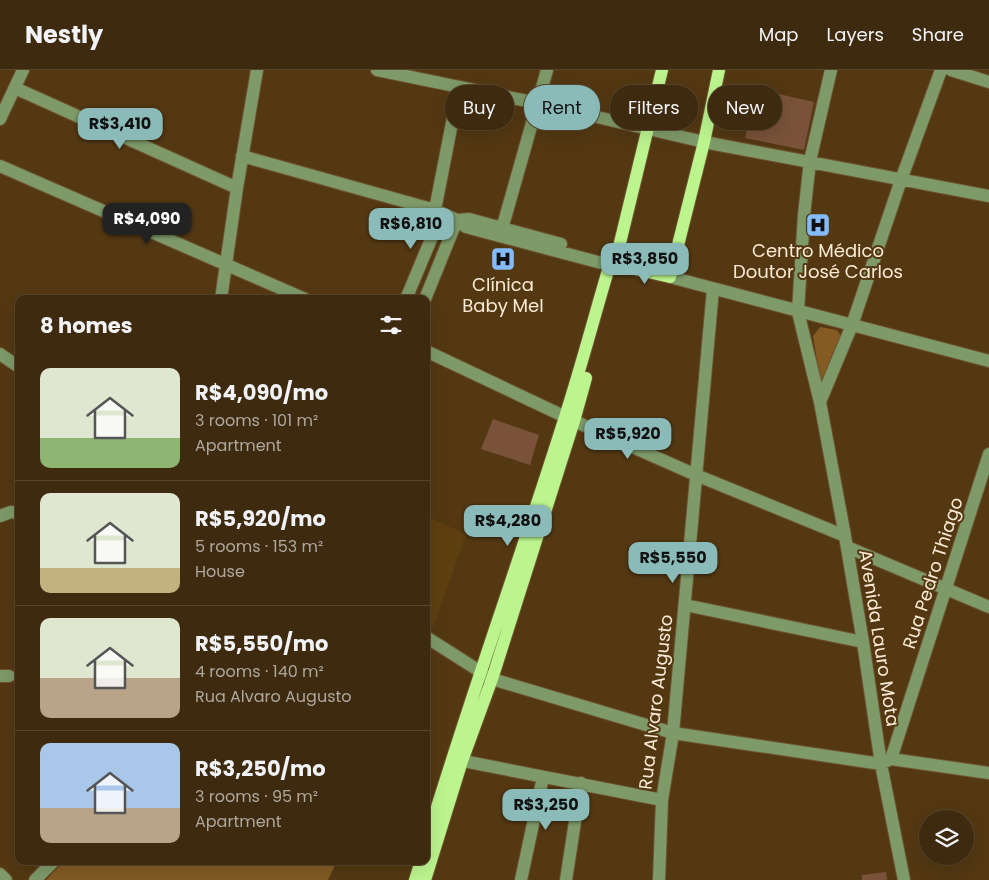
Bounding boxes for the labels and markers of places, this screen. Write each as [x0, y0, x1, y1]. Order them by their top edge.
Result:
pin: R$3,410 [74, 108, 166, 150]
pin: R$4,090 [101, 202, 193, 245]
pin: R$6,810 [365, 208, 457, 250]
hospital icon: Centro Médico Doutor José Carlos [805, 212, 831, 238]
place label: Centro Médico Doutor José Carlos [733, 238, 903, 284]
pin: R$3,850 [599, 242, 691, 285]
hospital icon: Clínica Baby Mel [490, 246, 516, 272]
place label: Clínica Baby Mel [462, 272, 544, 318]
pin: R$5,920 [582, 418, 674, 460]
pin: R$4,280 [462, 504, 554, 547]
pin: R$5,550 [627, 542, 719, 584]
pin: R$3,250 [500, 788, 592, 831]

